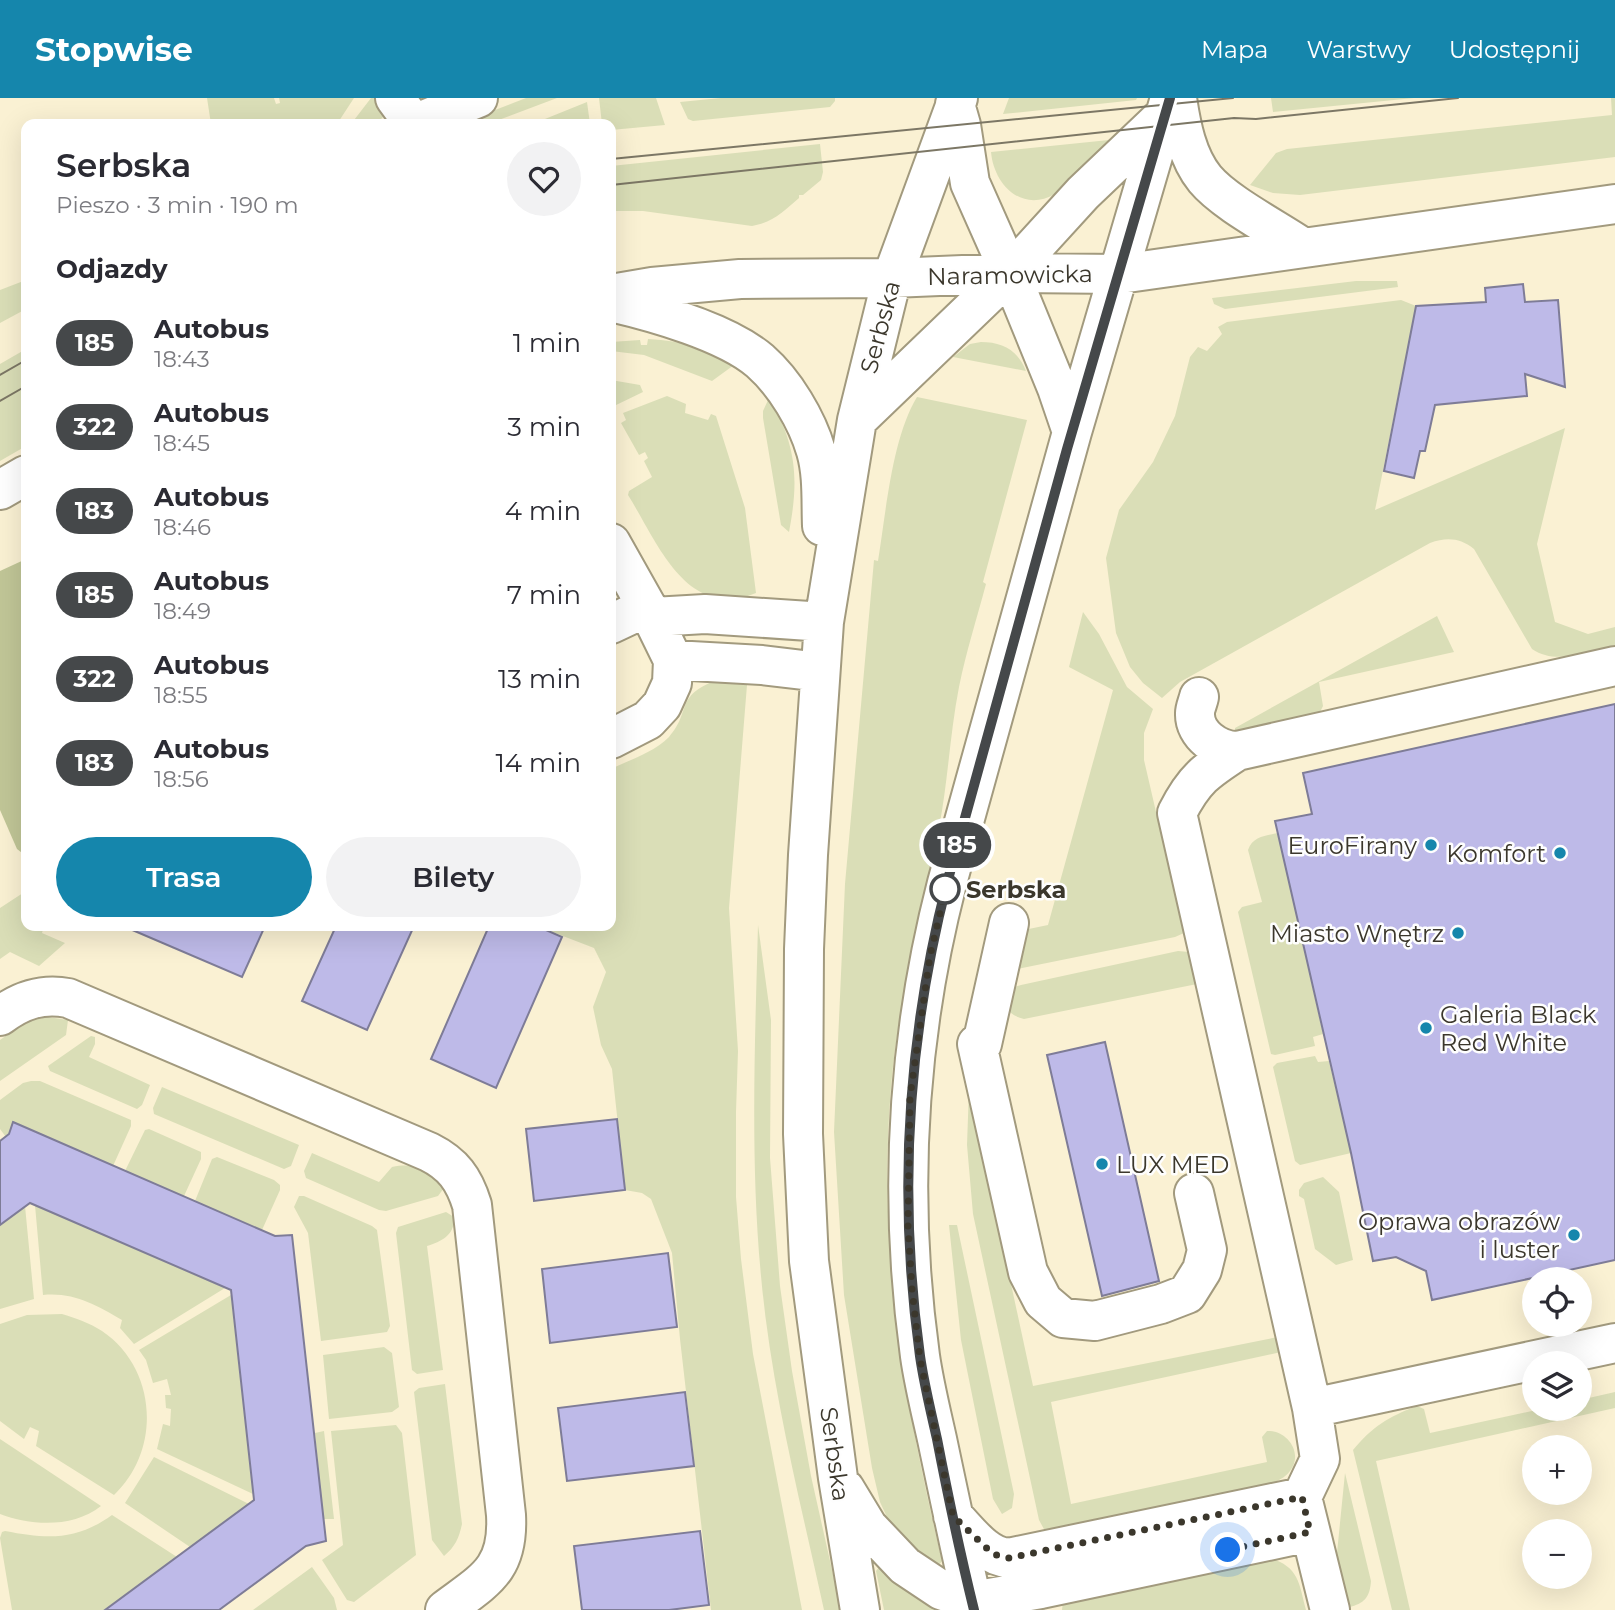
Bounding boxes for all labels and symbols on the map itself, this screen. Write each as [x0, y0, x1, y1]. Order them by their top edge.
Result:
street label: Naramowicka [927, 259, 1093, 291]
street label: Serbska [854, 277, 906, 377]
line badge: 185 [917, 822, 997, 868]
place label: EuroFirany [1287, 831, 1417, 860]
marker: EuroFirany [1423, 837, 1439, 853]
place label: Komfort [1446, 839, 1546, 868]
marker: Komfort [1552, 845, 1568, 861]
marker: Serbska [930, 874, 960, 904]
place label: Serbska [966, 875, 1066, 904]
place label: Miasto Wnętrz [1270, 919, 1444, 948]
marker: Miasto Wnętrz [1450, 925, 1466, 941]
place label: Galeria Black Red White [1440, 1000, 1597, 1057]
marker: Galeria Black Red White [1418, 1020, 1434, 1036]
place label: LUX MED [1116, 1150, 1229, 1179]
marker: LUX MED [1094, 1156, 1110, 1172]
place label: Oprawa obrazów i luster [1358, 1207, 1560, 1264]
marker: Oprawa obrazów i luster [1566, 1227, 1582, 1243]
street label: Serbska [814, 1405, 856, 1503]
your location [1210, 1532, 1245, 1567]

